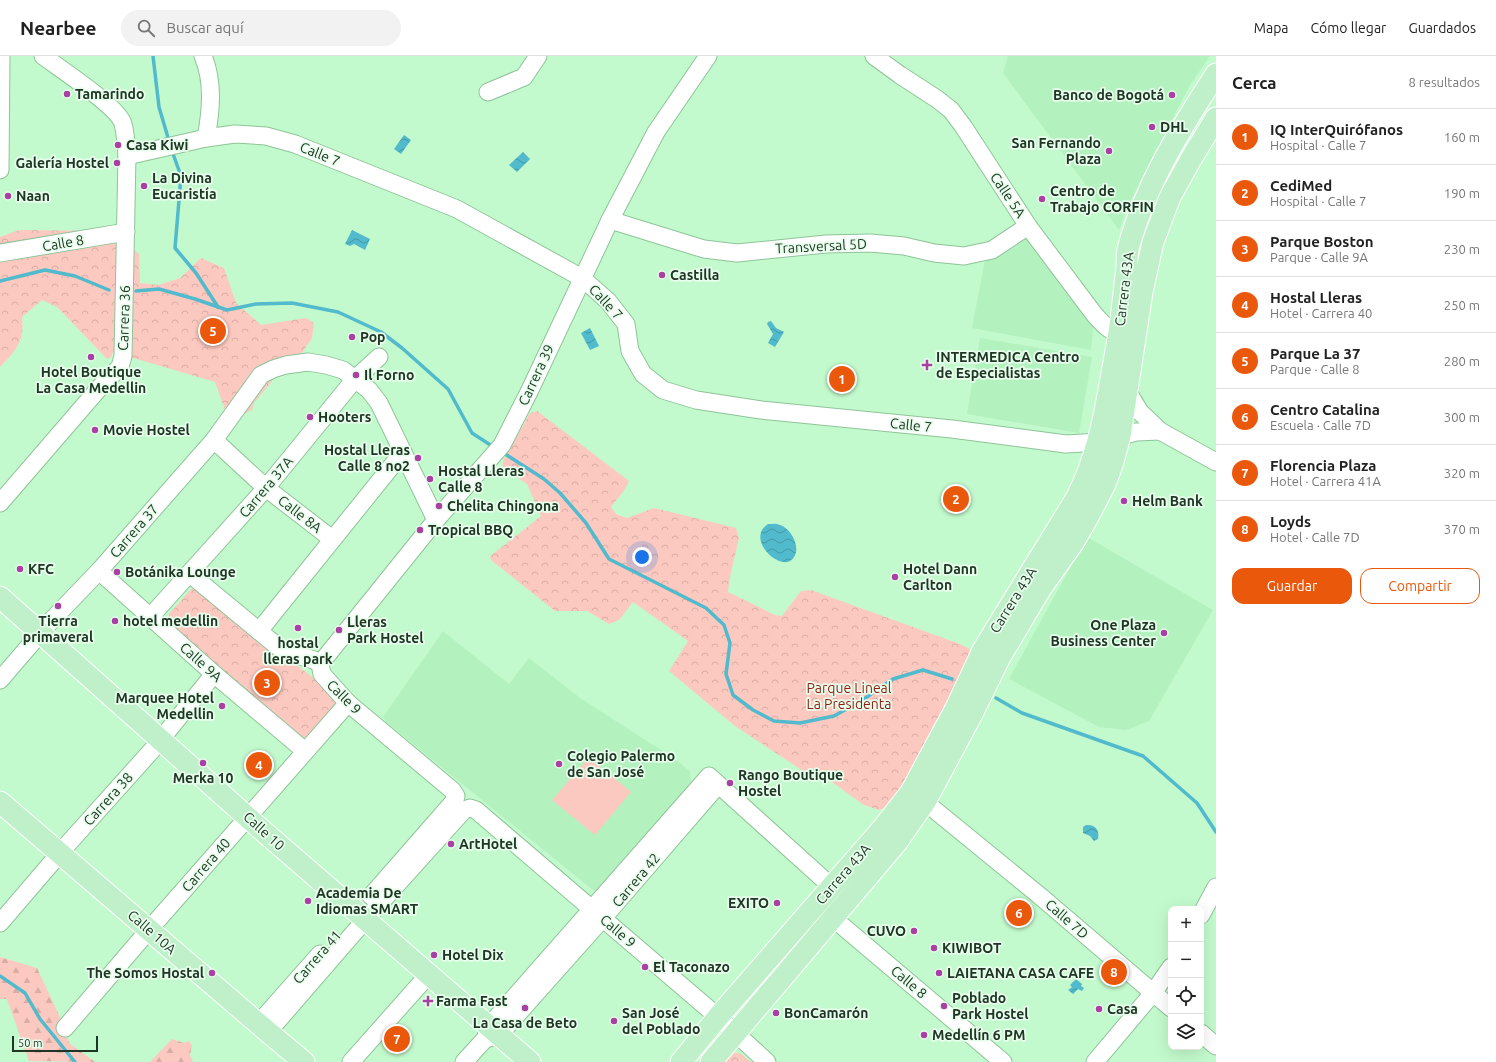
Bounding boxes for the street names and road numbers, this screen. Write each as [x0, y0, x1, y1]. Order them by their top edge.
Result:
street label: Calle 7 [298, 139, 342, 169]
street label: Calle 5A [987, 169, 1029, 221]
street label: Calle 8 [41, 231, 85, 255]
street label: Transversal 5D [775, 236, 867, 256]
street label: Carrera 43A [1112, 251, 1136, 327]
street label: Calle 7 [586, 281, 626, 323]
street label: Carrera 36 [115, 285, 133, 351]
street label: Carrera 39 [515, 342, 557, 408]
street label: Calle 7 [889, 415, 933, 435]
street label: Carrera 37A [236, 453, 296, 521]
street label: Calle 8A [275, 492, 325, 536]
street label: Carrera 37 [106, 501, 162, 561]
street label: Carrera 43A [986, 564, 1040, 636]
street label: Calle 9A [177, 639, 225, 685]
street label: Calle 9 [324, 677, 364, 717]
street label: Carrera 38 [80, 769, 136, 829]
street label: Calle 10 [240, 808, 288, 854]
street label: Carrera 40 [178, 835, 234, 895]
street label: Carrera 43A [812, 841, 874, 907]
street label: Carrera 42 [609, 850, 663, 910]
street label: Calle 7D [1042, 896, 1092, 942]
street label: Calle 10A [124, 907, 180, 957]
street label: Calle 9 [597, 911, 639, 951]
street label: Carrera 41 [289, 927, 345, 987]
street label: Calle 8 [888, 962, 930, 1002]

